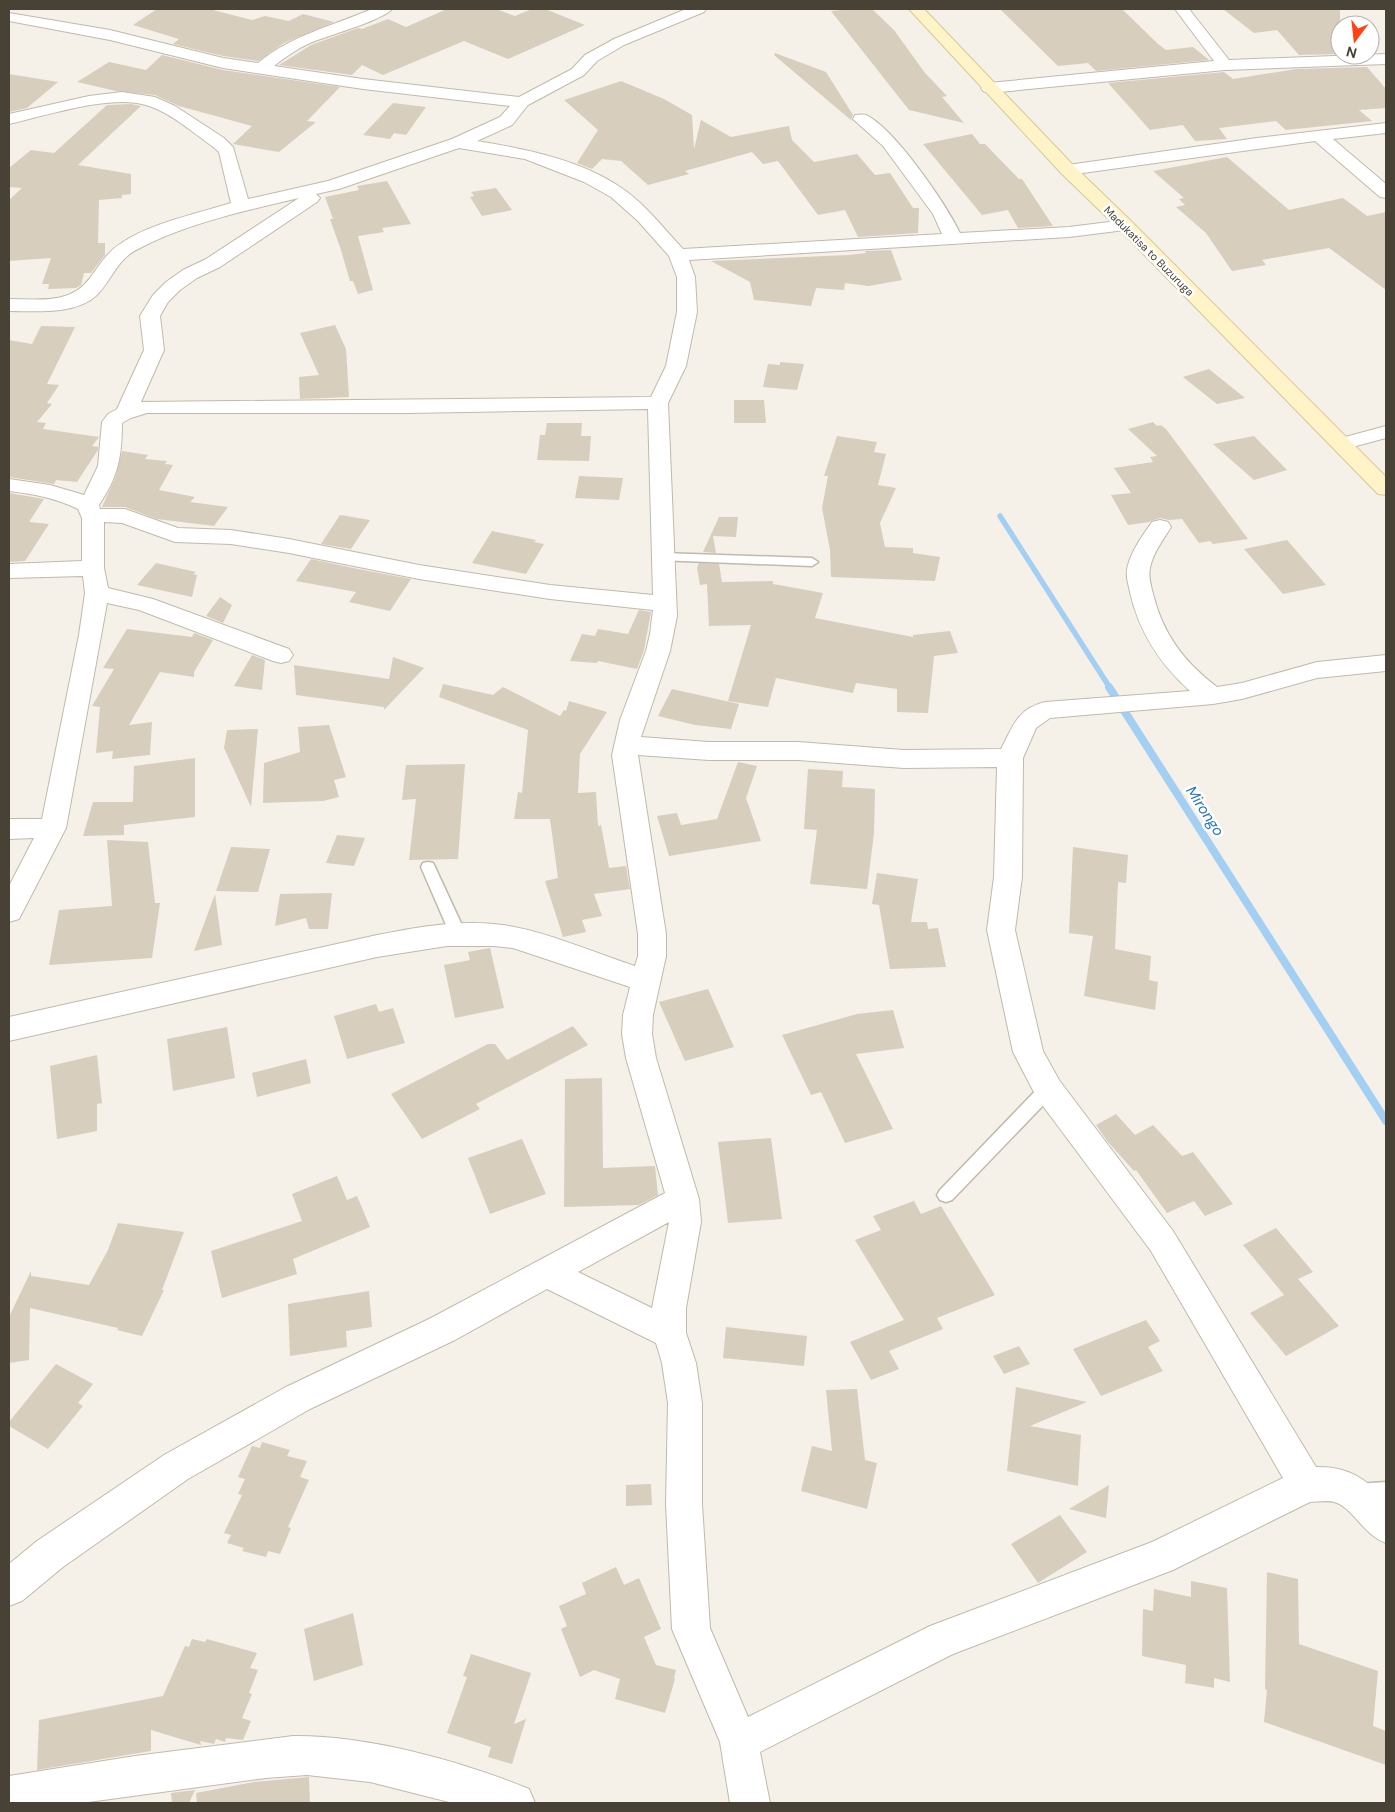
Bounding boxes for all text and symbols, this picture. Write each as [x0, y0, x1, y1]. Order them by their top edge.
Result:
north arrow [1330, 15, 1380, 65]
text: N [1344, 43, 1359, 63]
street label: Madukatisa to Buzuruga [1101, 203, 1197, 299]
water label: Mirongo [1181, 782, 1229, 840]

